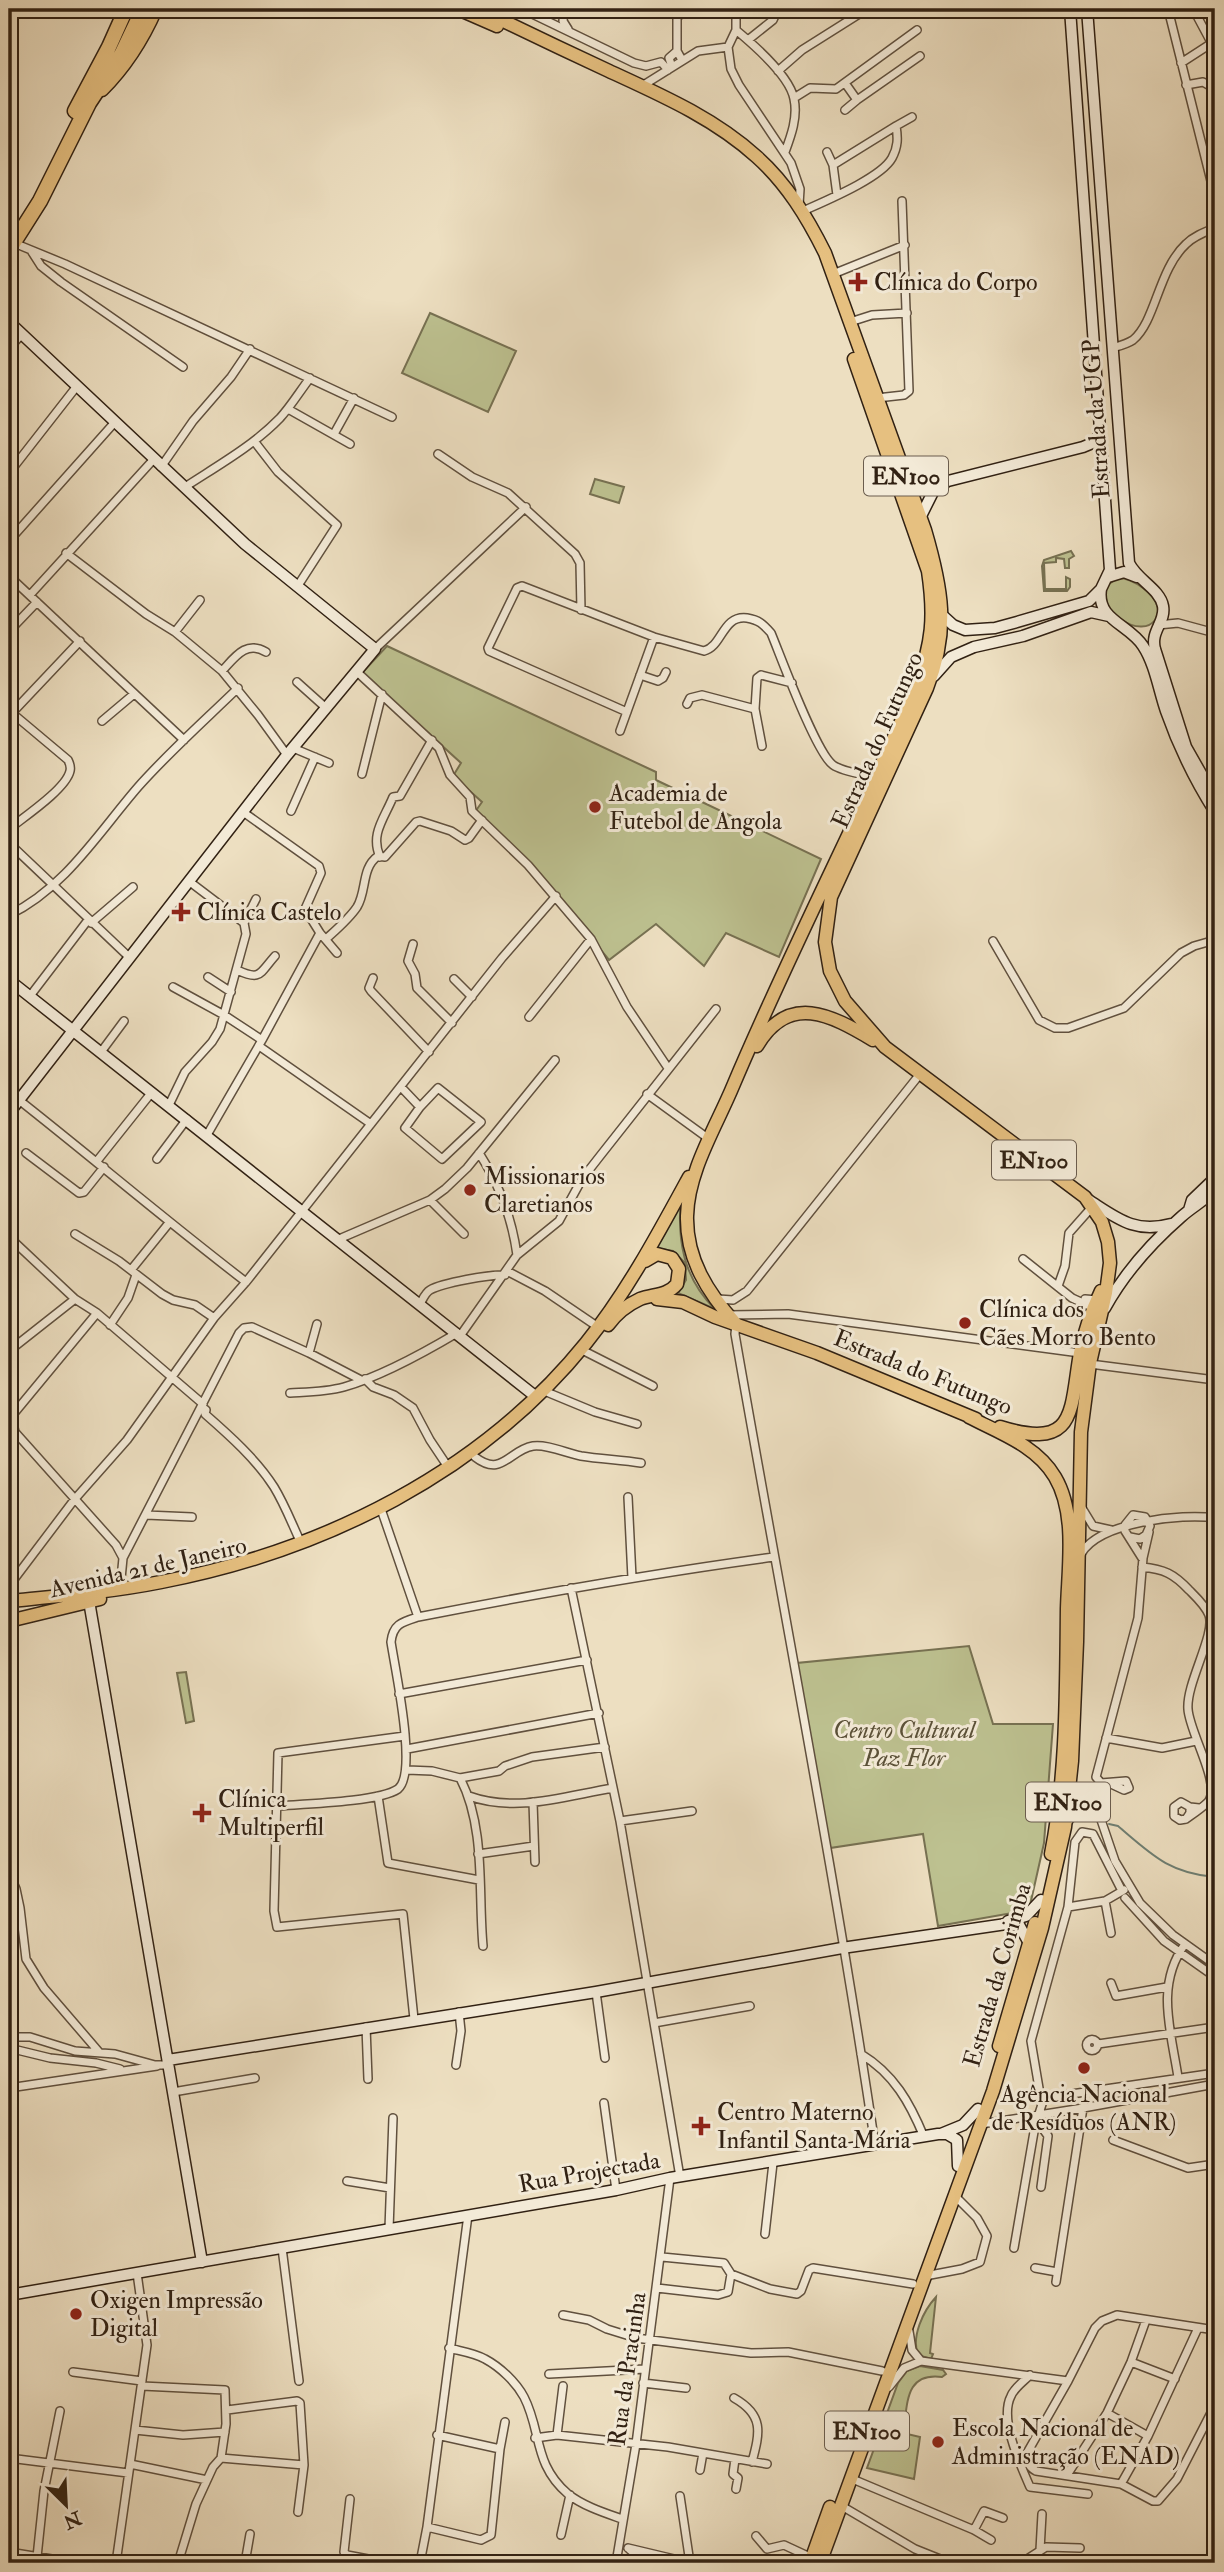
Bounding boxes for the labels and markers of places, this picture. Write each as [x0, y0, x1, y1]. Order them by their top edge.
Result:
place label: Clínica do Corpo [874, 267, 1038, 298]
marker: Clínica do Corpo [848, 272, 868, 292]
place label: Academia de Futebol de Angola [608, 778, 783, 837]
marker: Academia de Futebol de Angola [587, 799, 603, 815]
place label: Clínica Castelo [197, 897, 341, 928]
marker: Clínica Castelo [171, 902, 191, 922]
place label: Missionarios Claretianos [484, 1161, 605, 1220]
marker: Missionarios Claretianos [462, 1182, 478, 1198]
place label: Clínica dos Cães Morro Bento [979, 1294, 1156, 1353]
marker: Clínica dos Cães Morro Bento [957, 1315, 973, 1331]
place label: Clínica Multiperfil [218, 1784, 324, 1843]
marker: Clínica Multiperfil [192, 1803, 212, 1823]
marker: Agência Nacional de Resíduos (ANR) [1076, 2060, 1092, 2076]
place label: Agência Nacional de Resíduos (ANR) [992, 2079, 1176, 2138]
place label: Centro Materno Infantil Santa Mária [717, 2097, 912, 2156]
marker: Centro Materno Infantil Santa Mária [691, 2116, 711, 2136]
place label: Oxigen Impressão Digital [90, 2285, 263, 2344]
marker: Oxigen Impressão Digital [68, 2306, 84, 2322]
place label: Escola Nacional de Administração (ENAD) [951, 2413, 1180, 2472]
marker: Escola Nacional de Administração (ENAD) [930, 2434, 946, 2450]

